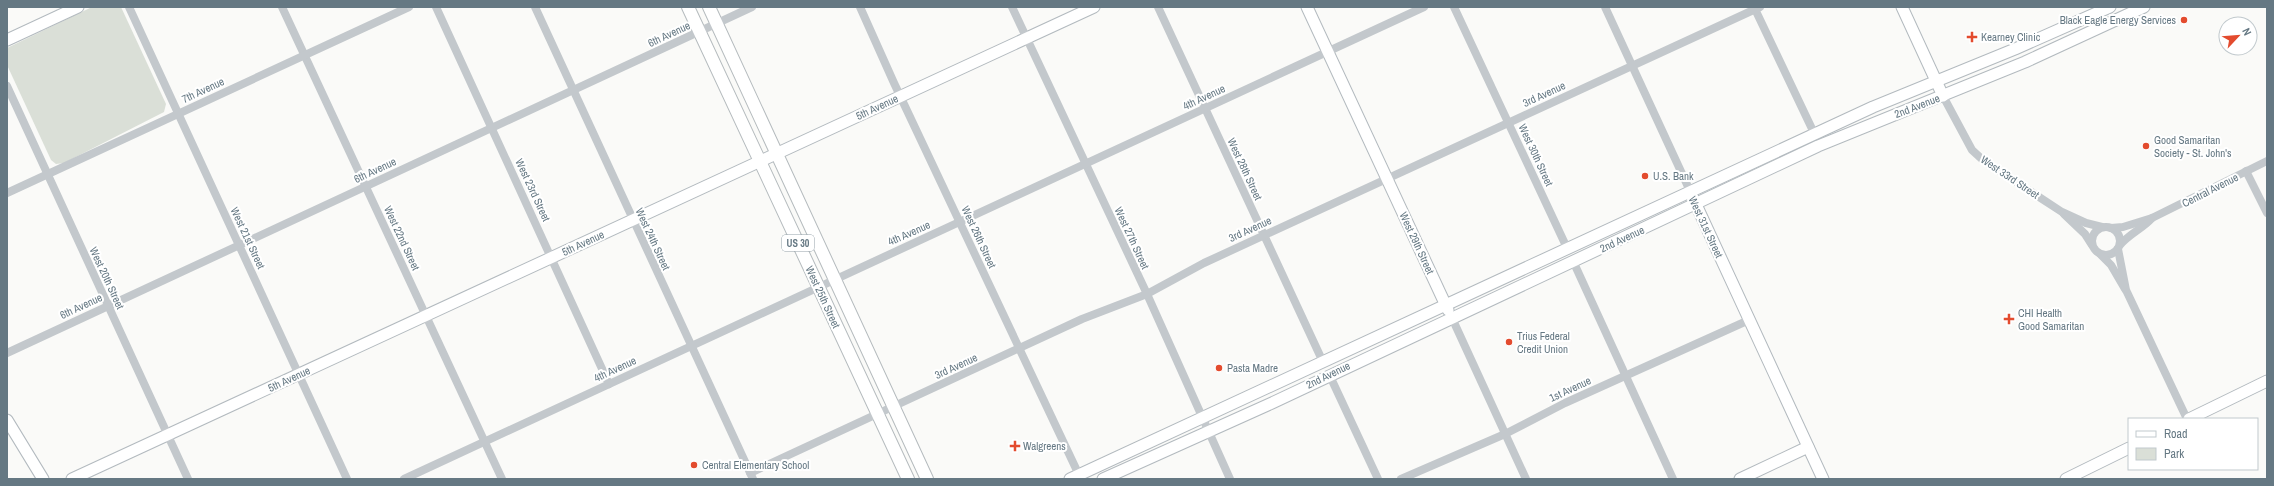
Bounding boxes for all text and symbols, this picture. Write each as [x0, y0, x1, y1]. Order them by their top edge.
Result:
place label: Black Eagle Energy Services [2060, 13, 2176, 27]
marker: Black Eagle Energy Services [2179, 15, 2189, 25]
north arrow [2218, 16, 2258, 56]
street label: 6th Avenue [646, 18, 692, 50]
text: N [2239, 26, 2255, 38]
place label: Kearney Clinic [1981, 30, 2041, 44]
marker: Kearney Clinic [1966, 31, 1978, 43]
street label: 7th Avenue [180, 74, 226, 106]
street label: 3rd Avenue [1520, 78, 1568, 110]
street label: 4th Avenue [1181, 81, 1227, 113]
street label: 5th Avenue [854, 91, 900, 123]
street label: 2nd Avenue [1892, 91, 1942, 121]
street label: West 30th Street [1515, 122, 1557, 189]
place label: Good Samaritan Society - St. John's [2154, 133, 2232, 160]
street label: West 28th Street [1224, 136, 1266, 203]
marker: Good Samaritan Society - St. John's [2141, 141, 2151, 151]
street label: West 33rd Street [1978, 152, 2042, 202]
street label: 6th Avenue [352, 154, 398, 186]
street label: West 23rd Street [512, 156, 554, 224]
place label: U.S. Bank [1653, 169, 1694, 183]
street label: Central Avenue [2179, 170, 2241, 210]
marker: U.S. Bank [1640, 171, 1650, 181]
street label: West 31st Street [1686, 194, 1727, 261]
street label: West 22nd Street [381, 204, 423, 273]
street label: West 26th Street [958, 204, 1000, 271]
street label: West 21st Street [228, 205, 269, 272]
street label: West 27th Street [1111, 205, 1153, 272]
street label: West 24th Street [632, 206, 674, 273]
street label: West 29th Street [1396, 210, 1438, 277]
street label: 3rd Avenue [1226, 213, 1274, 245]
street label: 4th Avenue [886, 217, 932, 249]
street label: 2nd Avenue [1598, 223, 1646, 255]
street label: 5th Avenue [560, 227, 606, 259]
road number: US 30 [782, 235, 814, 251]
street label: West 20th Street [86, 245, 128, 312]
street label: West 25th Street [802, 264, 844, 331]
street label: 6th Avenue [58, 290, 104, 322]
place label: CHI Health Good Samaritan [2018, 306, 2084, 333]
marker: CHI Health Good Samaritan [2003, 313, 2015, 325]
place label: Trius Federal Credit Union [1517, 329, 1570, 356]
marker: Trius Federal Credit Union [1504, 337, 1514, 347]
street label: 3rd Avenue [932, 350, 980, 382]
street label: 4th Avenue [592, 353, 638, 385]
street label: 2nd Avenue [1304, 358, 1352, 392]
place label: Pasta Madre [1227, 361, 1278, 375]
street label: 5th Avenue [266, 363, 312, 395]
marker: Pasta Madre [1214, 363, 1224, 373]
street label: 1st Avenue [1547, 373, 1593, 405]
legend [2128, 418, 2258, 470]
text: Road [2164, 426, 2188, 442]
place label: Walgreens [1023, 439, 1066, 453]
marker: Walgreens [1010, 441, 1020, 451]
text: Park [2164, 446, 2184, 462]
place label: Central Elementary School [702, 458, 809, 472]
marker: Central Elementary School [689, 460, 699, 470]

